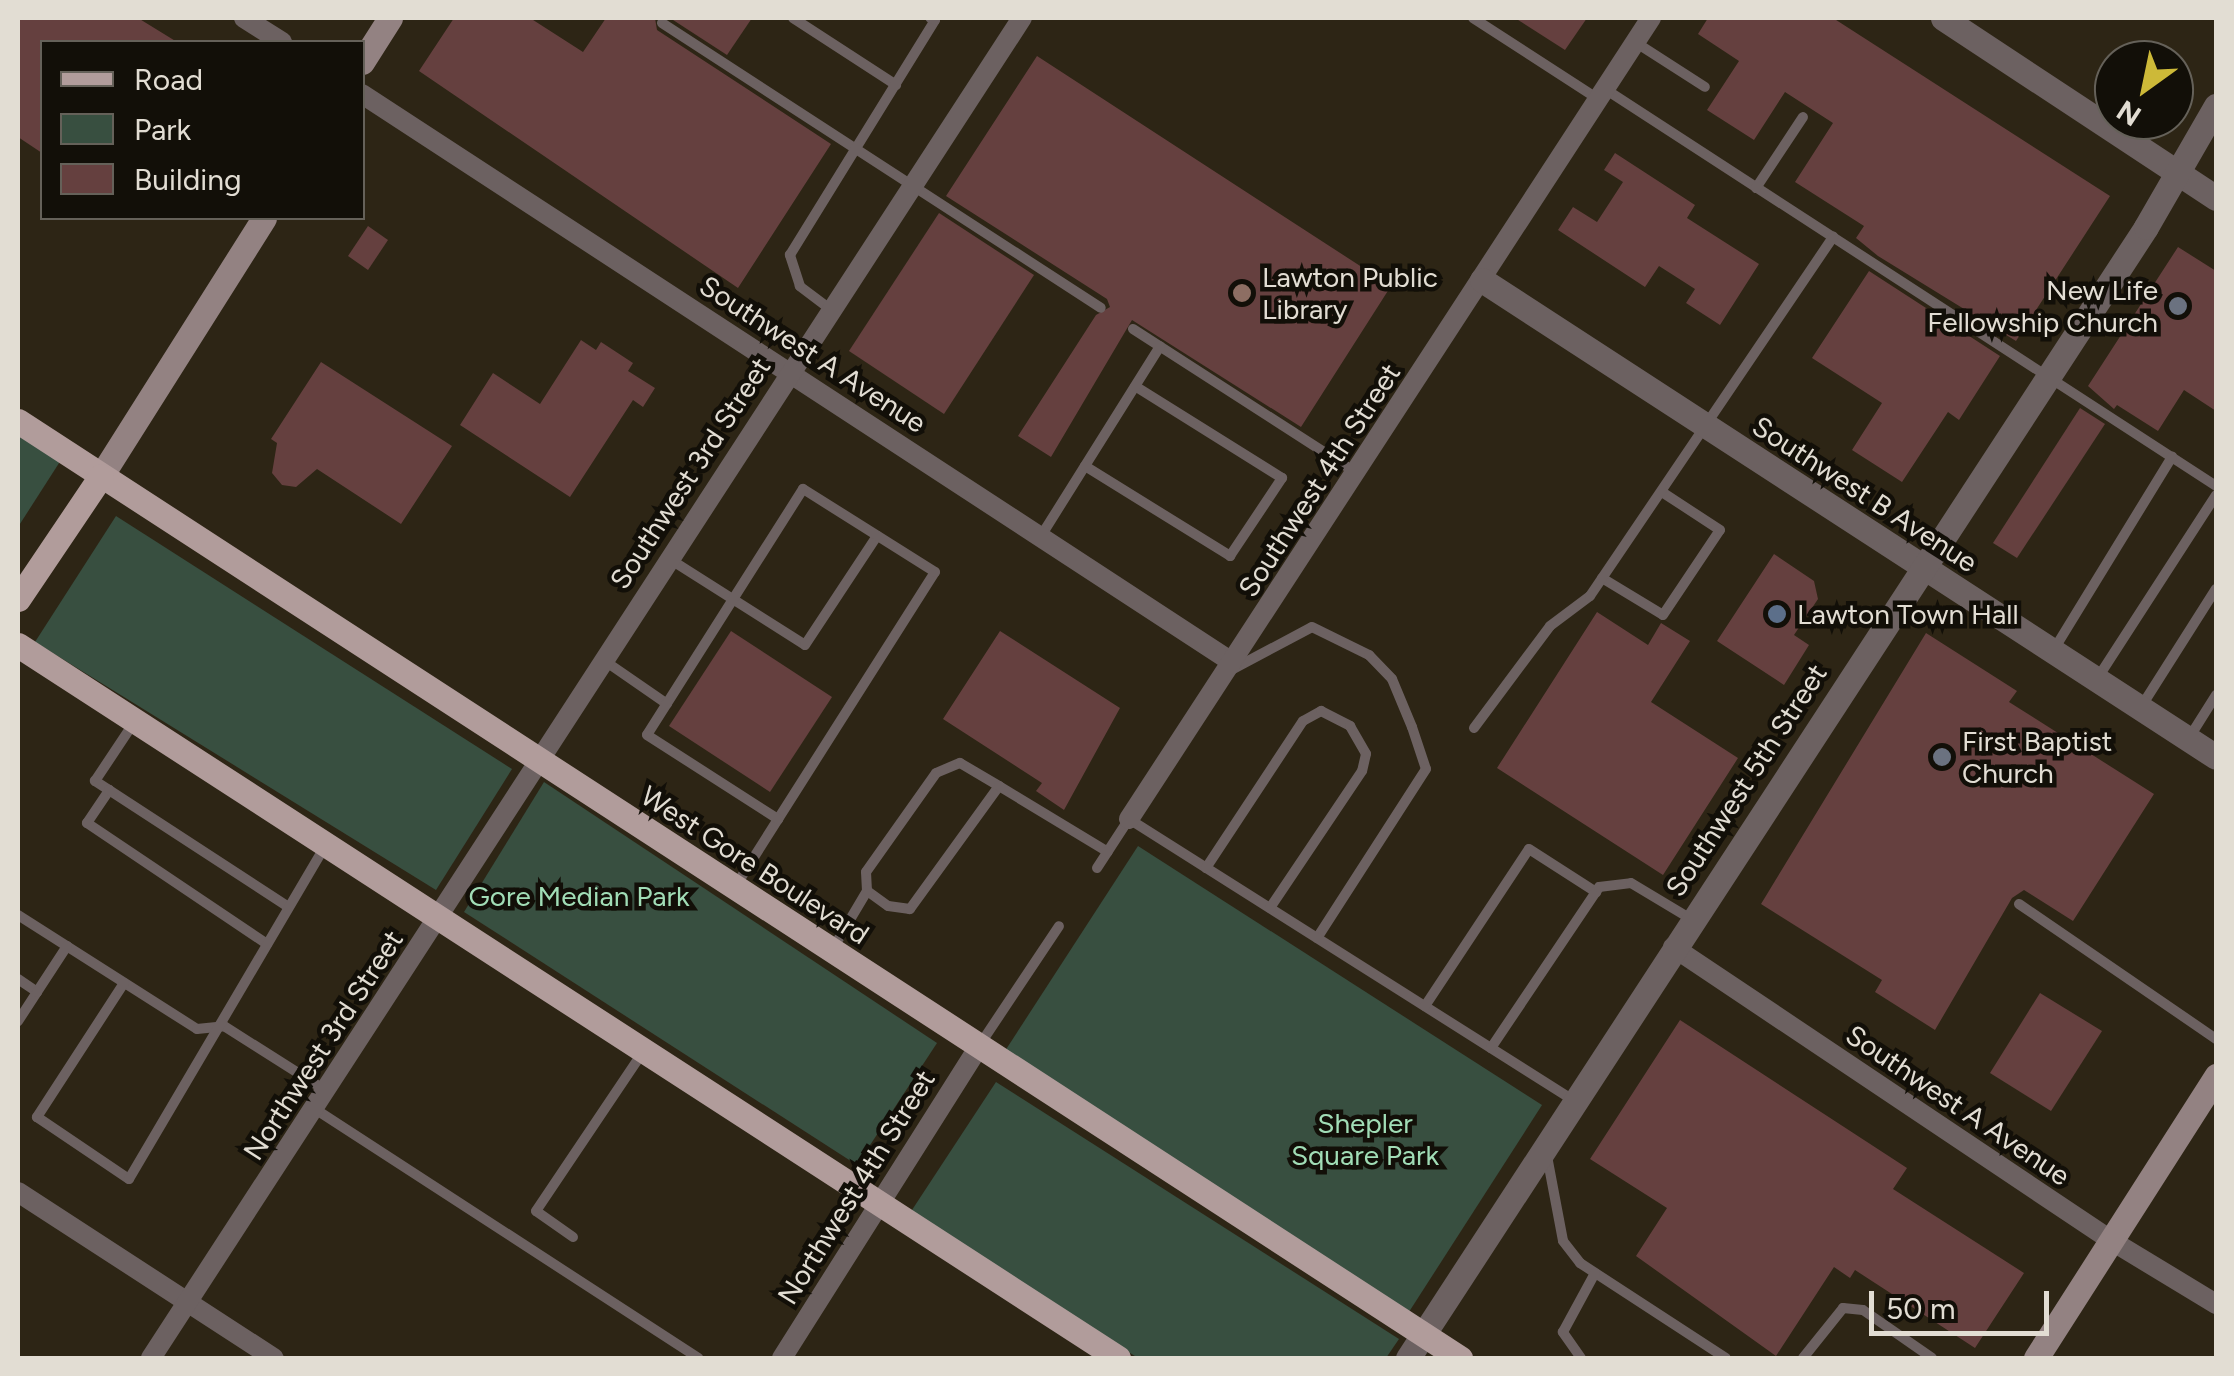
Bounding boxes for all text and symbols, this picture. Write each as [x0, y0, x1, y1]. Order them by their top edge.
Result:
legend [40, 40, 365, 220]
north arrow [2094, 40, 2194, 140]
text: Road [134, 61, 203, 98]
text: N [2110, 93, 2147, 134]
text: Park [134, 111, 191, 148]
text: Building [134, 161, 242, 198]
place label: Lawton Public Library [1262, 260, 1438, 326]
street label: Southwest A Avenue [694, 268, 932, 440]
place label: New Life Fellowship Church [1927, 273, 2158, 339]
marker: Lawton Public Library [1231, 282, 1253, 304]
marker: New Life Fellowship Church [2167, 295, 2189, 317]
street label: Southwest 3rd Street [603, 351, 777, 595]
street label: Southwest 4th Street [1231, 357, 1407, 603]
street label: Southwest B Avenue [1746, 409, 1984, 579]
place label: Lawton Town Hall [1797, 597, 2019, 631]
marker: Lawton Town Hall [1766, 603, 1788, 625]
street label: Southwest 5th Street [1658, 658, 1834, 902]
place label: First Baptist Church [1962, 724, 2112, 790]
marker: First Baptist Church [1931, 746, 1953, 768]
street label: West Gore Boulevard [635, 779, 875, 951]
park label: Gore Median Park [468, 879, 690, 913]
street label: Northwest 3rd Street [236, 924, 410, 1166]
street label: Southwest A Avenue [1840, 1018, 2076, 1192]
street label: Northwest 4th Street [770, 1064, 942, 1310]
park label: Shepler Square Park [1291, 1106, 1439, 1172]
scale bar [1874, 1271, 2054, 1333]
text: 50 m [1886, 1290, 1955, 1327]

